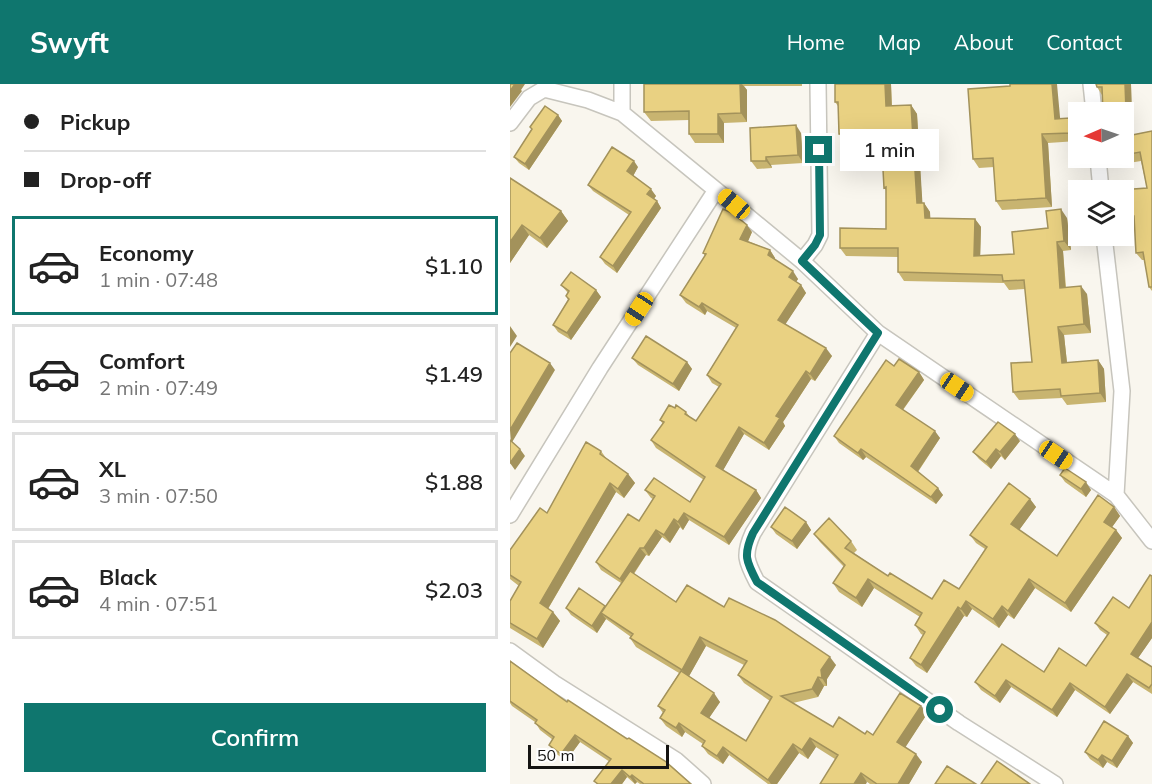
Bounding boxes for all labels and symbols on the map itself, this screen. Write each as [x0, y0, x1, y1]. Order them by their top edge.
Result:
north arrow [1068, 102, 1134, 168]
callout: 1 min [840, 129, 939, 171]
route end [805, 136, 832, 163]
car [714, 186, 754, 222]
car [622, 289, 656, 329]
car [937, 369, 977, 405]
car [1036, 437, 1076, 473]
route start [926, 696, 953, 723]
scale bar [528, 742, 669, 770]

